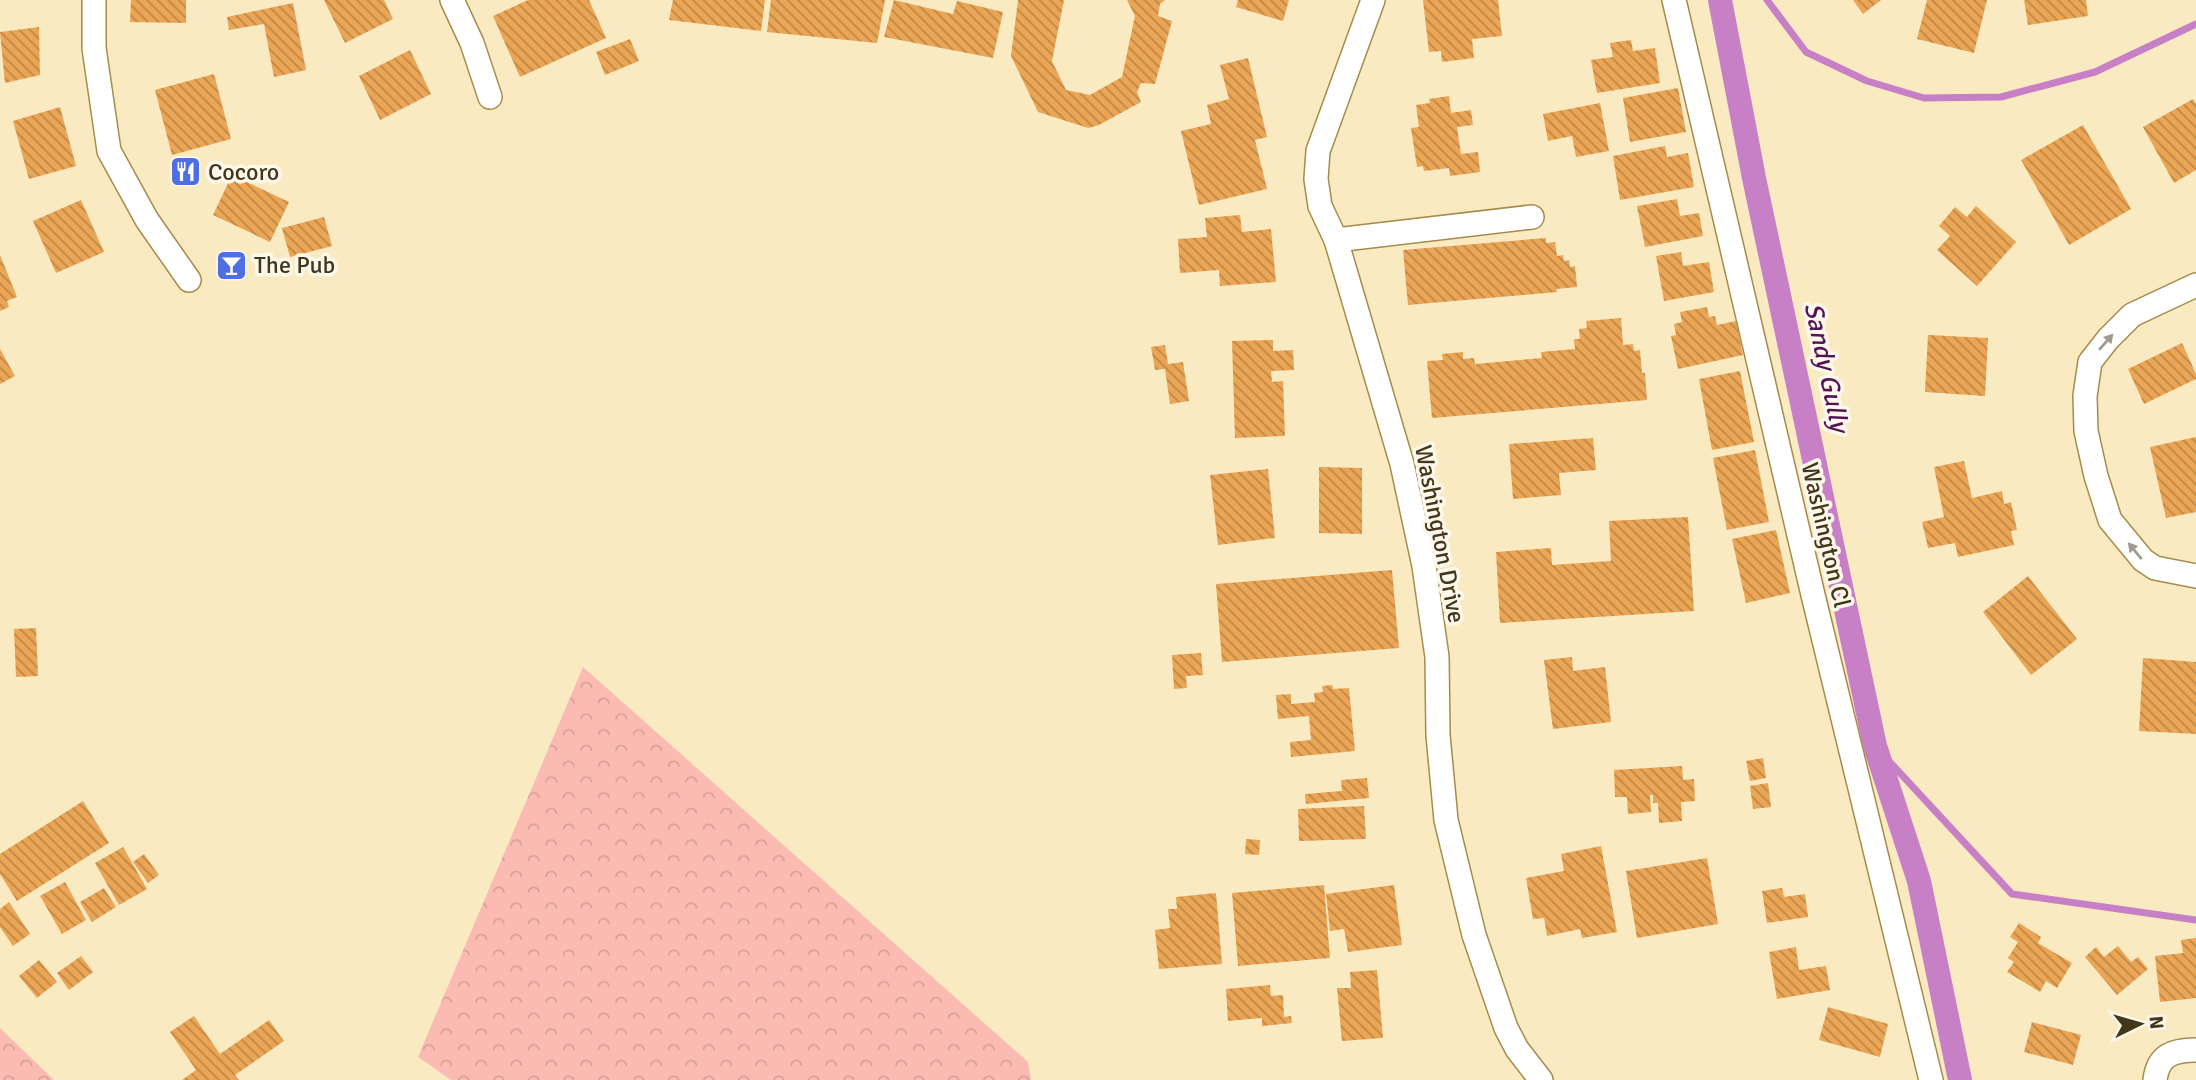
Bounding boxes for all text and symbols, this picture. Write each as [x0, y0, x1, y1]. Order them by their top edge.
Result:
restaurant icon: Cocoro [168, 155, 202, 189]
place label: Cocoro [208, 157, 279, 187]
bar icon: The Pub [214, 248, 248, 282]
place label: The Pub [254, 250, 335, 280]
water label: Sandy Gully [1797, 300, 1856, 437]
one-way arrow [2098, 333, 2114, 351]
street label: Washington Drive [1408, 443, 1472, 625]
street label: Washington Cl [1795, 459, 1857, 611]
one-way arrow [2128, 543, 2143, 560]
north arrow [2105, 989, 2175, 1059]
text: N [2143, 1015, 2168, 1030]

